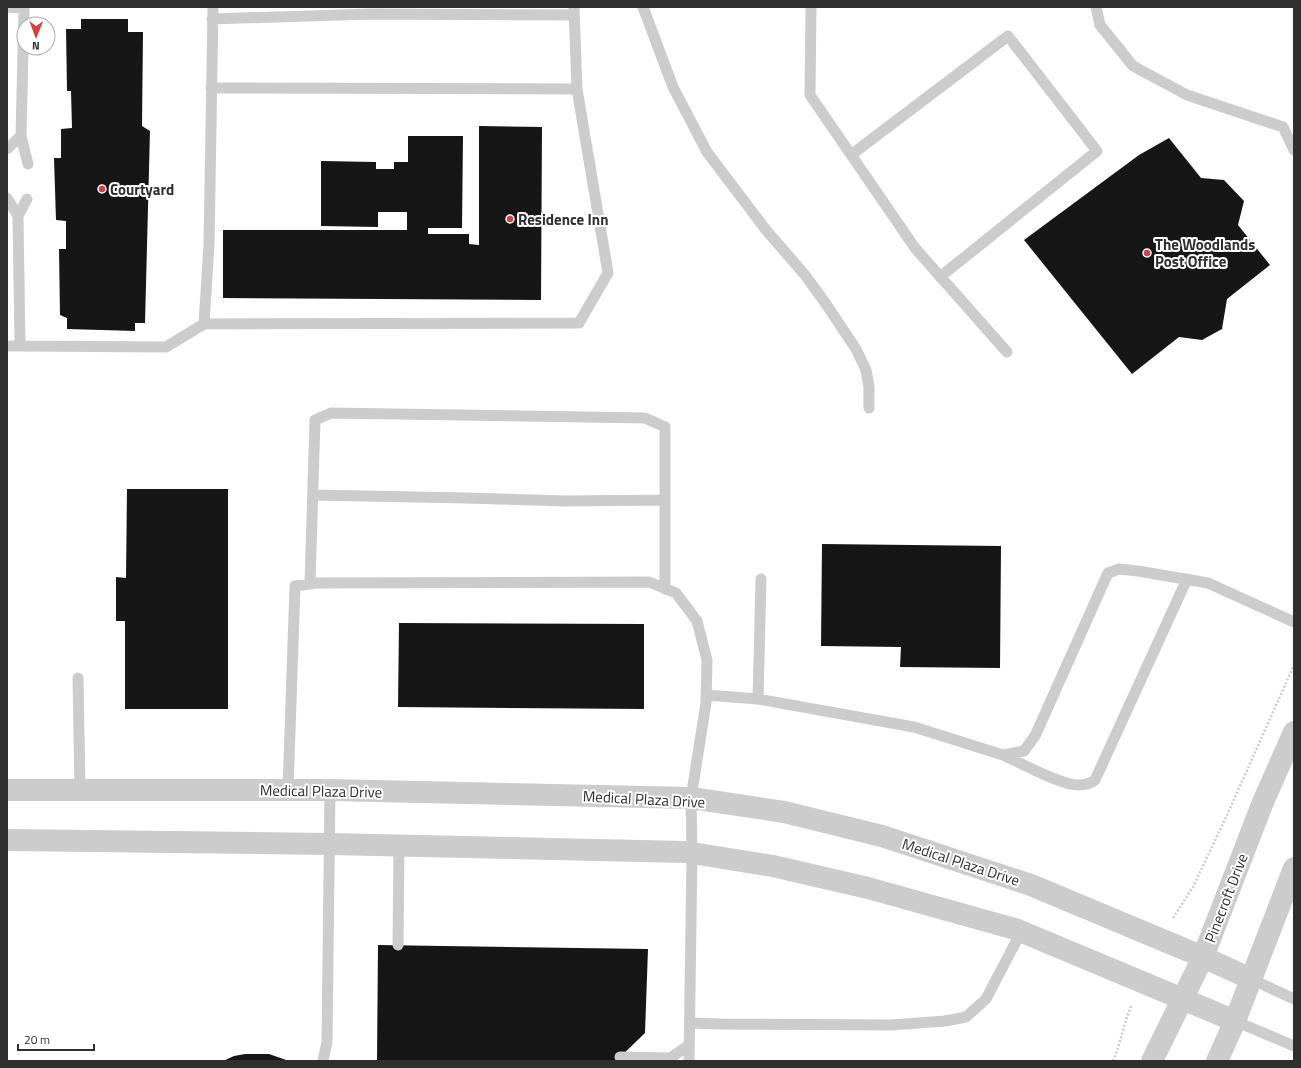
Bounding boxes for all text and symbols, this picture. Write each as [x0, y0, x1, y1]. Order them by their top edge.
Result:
north arrow [16, 16, 56, 56]
text: N [32, 38, 40, 54]
place label: Courtyard [110, 178, 174, 201]
marker: Courtyard [97, 184, 107, 194]
place label: Residence Inn [518, 208, 608, 231]
marker: Residence Inn [505, 214, 515, 224]
place label: The Woodlands Post Office [1155, 233, 1255, 273]
marker: The Woodlands Post Office [1142, 248, 1152, 258]
street label: Medical Plaza Drive [260, 778, 382, 804]
street label: Medical Plaza Drive [582, 784, 706, 814]
street label: Medical Plaza Drive [899, 832, 1023, 892]
street label: Pinecroft Drive [1198, 850, 1254, 946]
scale bar [18, 1026, 94, 1052]
text: 20 m [24, 1030, 50, 1049]

